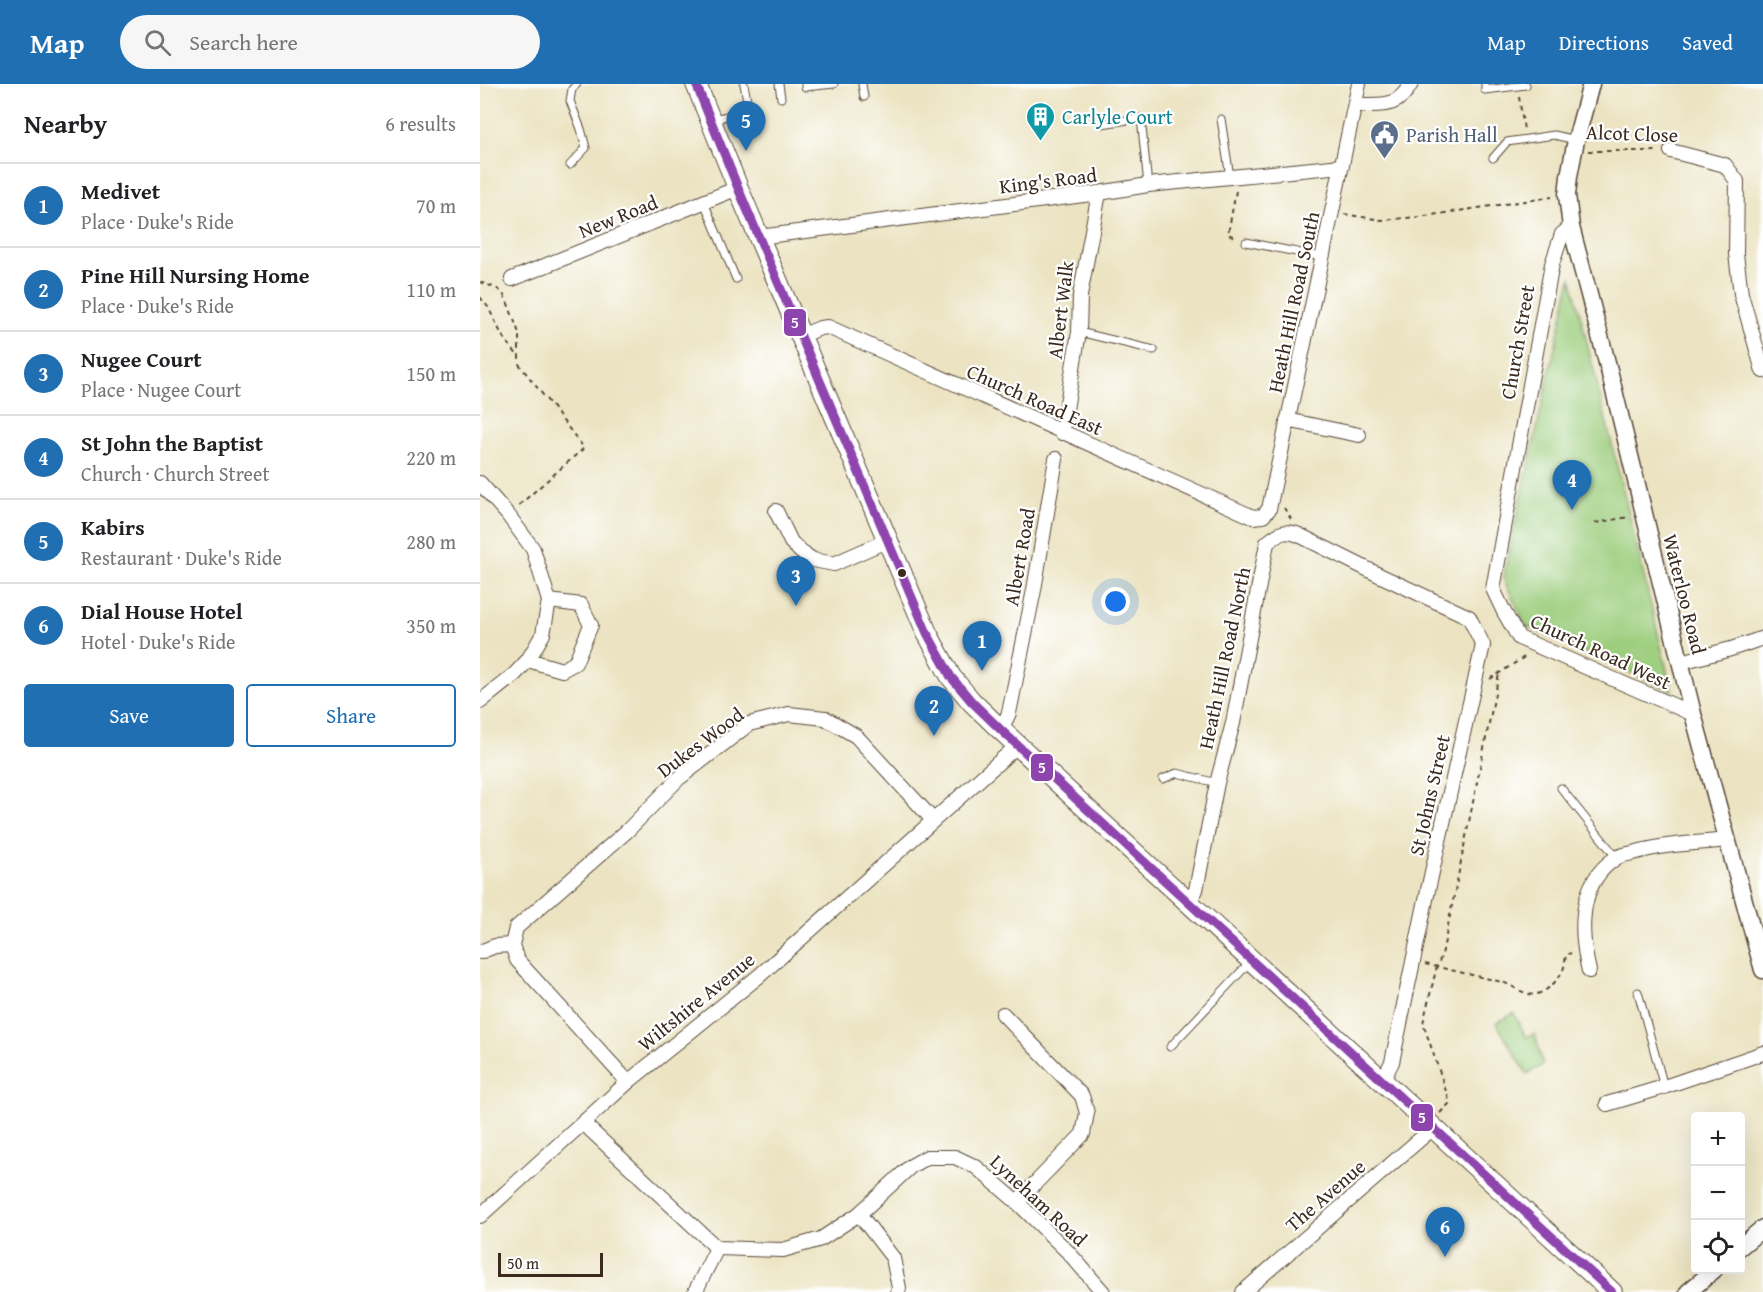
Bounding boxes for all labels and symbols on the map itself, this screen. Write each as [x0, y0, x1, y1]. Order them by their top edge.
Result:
building icon: Carlyle Court [1025, 100, 1057, 142]
pin: 5 [726, 101, 766, 151]
place label: Carlyle Court [1062, 102, 1173, 131]
street label: Alcot Close [1585, 117, 1679, 149]
public building icon: Parish Hall [1369, 118, 1401, 160]
place label: Parish Hall [1406, 120, 1498, 149]
street label: King's Road [998, 160, 1099, 200]
street label: New Road [574, 187, 662, 245]
street label: Heath Hill Road South [1260, 209, 1326, 395]
street label: Albert Walk [1040, 258, 1081, 361]
street label: Church Street [1493, 283, 1541, 401]
line badge: 5 [783, 308, 807, 337]
text: 5 [791, 310, 799, 334]
street label: Church Road East [962, 356, 1108, 442]
pin: 4 [1552, 460, 1592, 510]
street label: Albert Road [996, 505, 1042, 608]
street label: Waterloo Road [1656, 531, 1714, 657]
pin: 3 [776, 556, 816, 606]
street label: Heath Hill Road North [1191, 564, 1257, 752]
unlabelled marker [896, 567, 908, 579]
your location [1101, 587, 1130, 616]
street label: Church Road West [1526, 606, 1676, 696]
pin: 1 [962, 622, 1002, 671]
pin: 2 [914, 686, 954, 736]
street label: Dukes Wood [651, 700, 750, 784]
street label: St Johns Street [1401, 732, 1457, 858]
line badge: 5 [1030, 753, 1054, 782]
text: 5 [1038, 755, 1046, 779]
street label: Wiltshire Avenue [631, 945, 761, 1057]
line badge: 5 [1410, 1103, 1434, 1132]
text: 5 [1418, 1105, 1426, 1129]
street label: Lyneham Road [984, 1147, 1094, 1253]
street label: The Avenue [1279, 1152, 1371, 1238]
pin: 6 [1426, 1208, 1464, 1257]
scale bar [498, 1250, 603, 1278]

